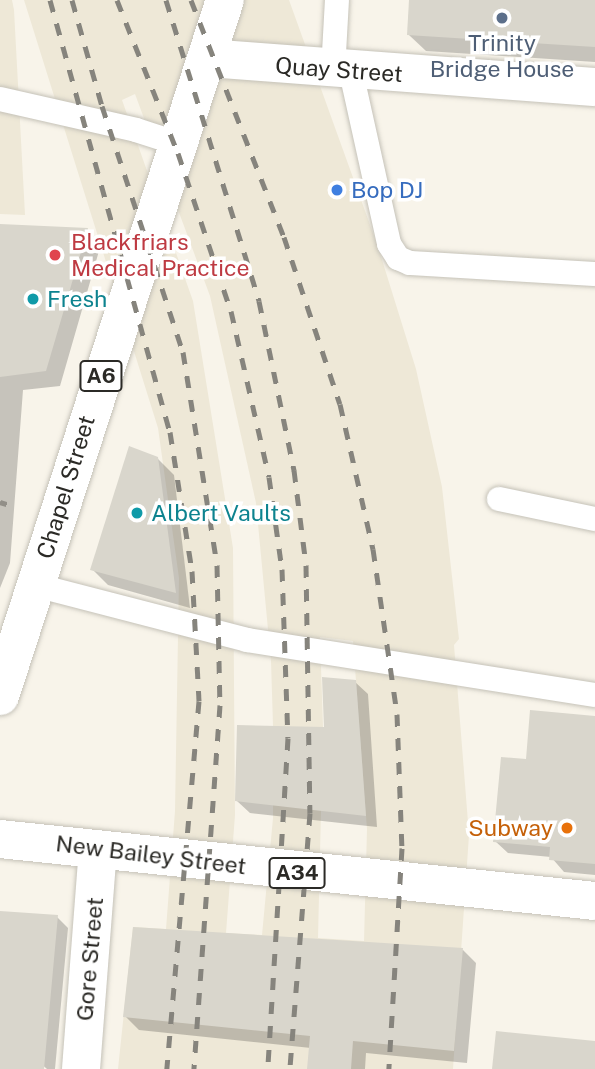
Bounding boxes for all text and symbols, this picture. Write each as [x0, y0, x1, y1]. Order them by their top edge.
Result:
marker: Trinity Bridge House [494, 10, 510, 26]
place label: Trinity Bridge House [430, 29, 574, 83]
street label: Quay Street [274, 52, 404, 88]
place label: Bop DJ [351, 176, 423, 204]
marker: Bop DJ [329, 182, 345, 198]
place label: Blackfriars Medical Practice [71, 228, 249, 282]
marker: Blackfriars Medical Practice [45, 245, 65, 265]
place label: Fresh [47, 285, 107, 313]
marker: Fresh [25, 291, 41, 307]
road number: A6 [78, 358, 124, 394]
street label: Chapel Street [31, 412, 101, 562]
place label: Albert Vaults [151, 499, 291, 527]
marker: Albert Vaults [129, 505, 145, 521]
place label: Subway [468, 814, 553, 842]
marker: Subway [559, 820, 575, 836]
street label: New Bailey Street [54, 830, 248, 880]
road number: A34 [267, 856, 327, 890]
street label: Gore Street [71, 896, 109, 1022]

